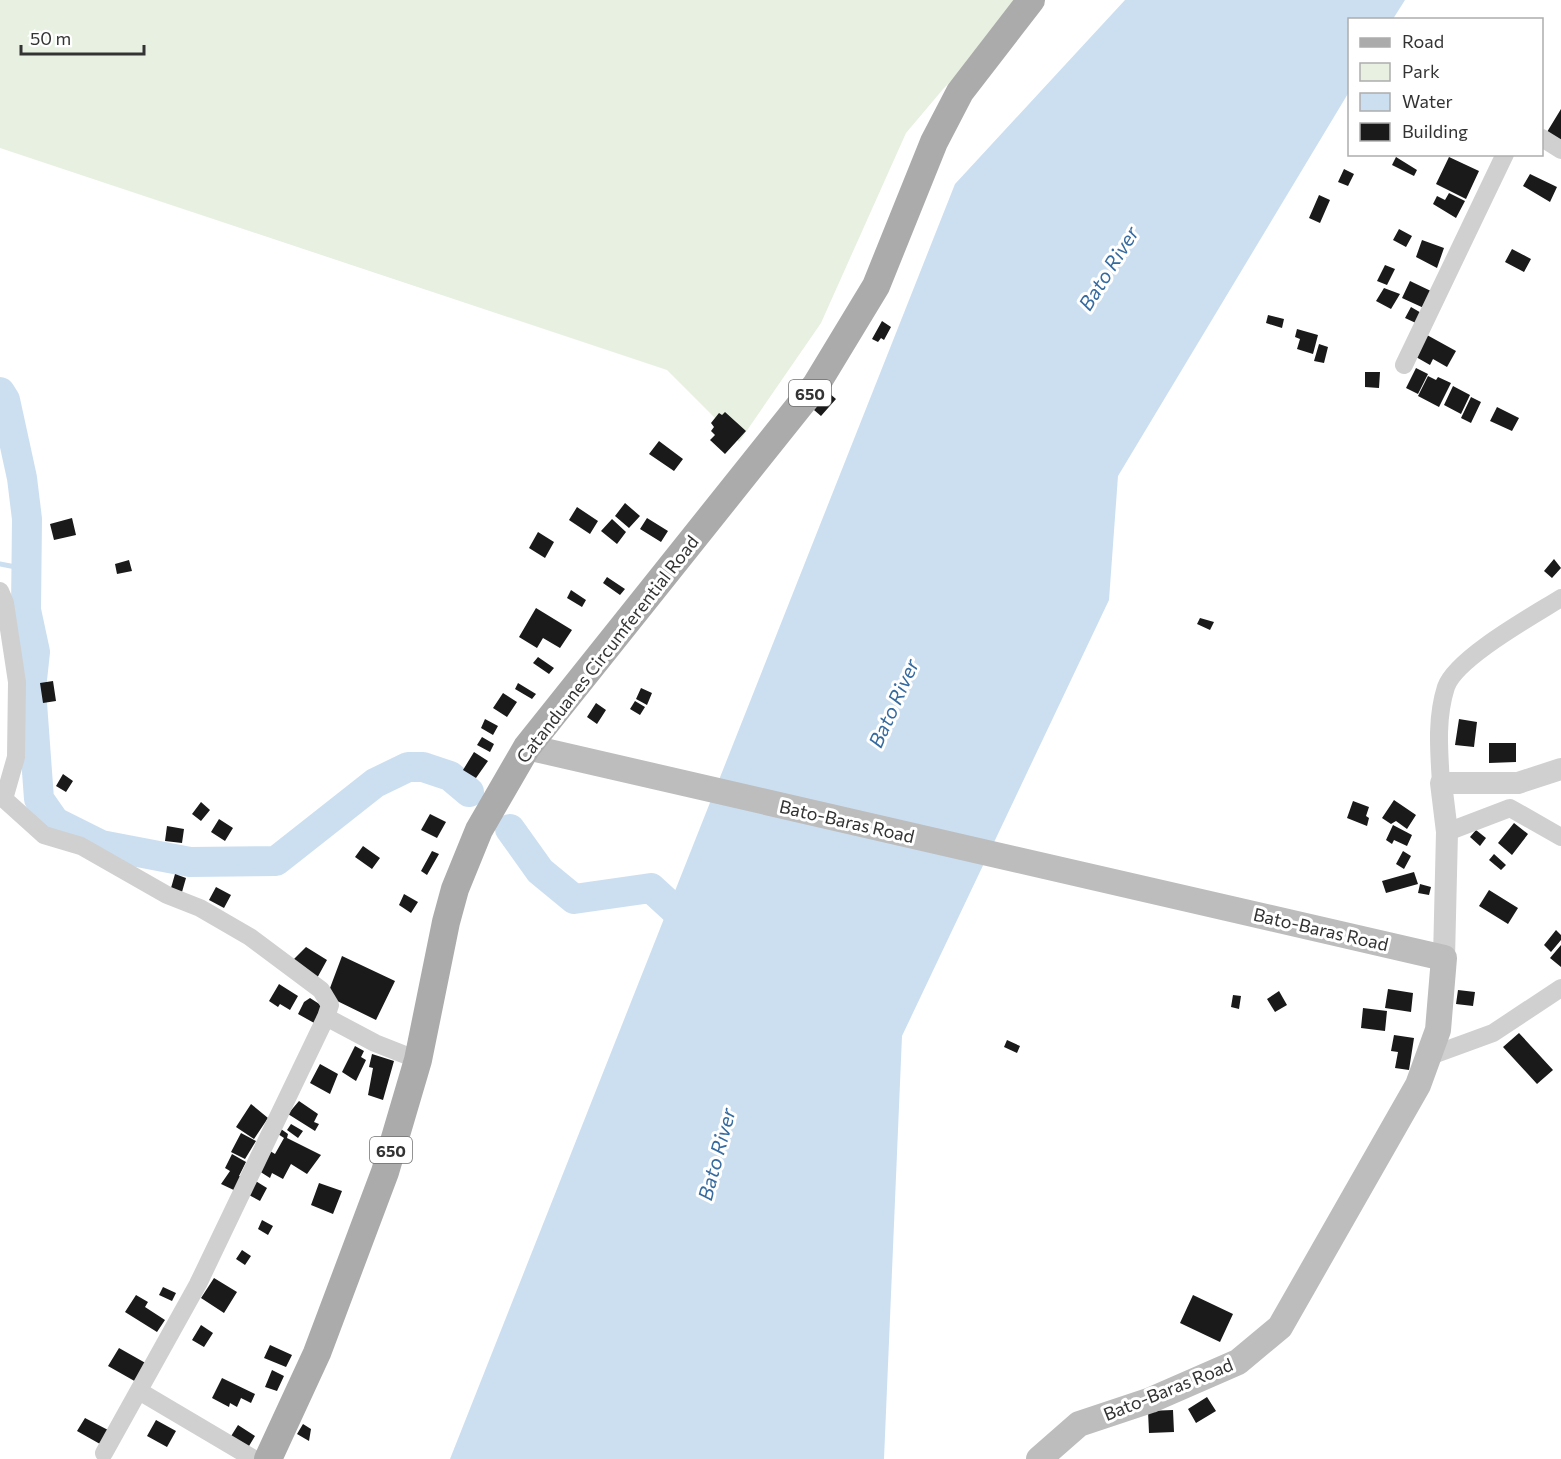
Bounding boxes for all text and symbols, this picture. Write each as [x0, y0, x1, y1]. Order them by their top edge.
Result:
scale bar [21, 18, 144, 56]
legend [1348, 18, 1543, 156]
text: 50 m [30, 27, 71, 49]
text: Road [1402, 30, 1444, 52]
text: Park [1402, 60, 1440, 82]
text: Water [1402, 90, 1453, 112]
text: Building [1402, 120, 1468, 142]
water label: Bato River [1073, 221, 1144, 314]
road number: 650 [789, 380, 831, 406]
street label: Catanduanes Circumferential Road [511, 531, 703, 767]
water label: Bato River [863, 654, 924, 751]
street label: Bato-Baras Road [777, 795, 917, 847]
street label: Bato-Baras Road [1251, 903, 1391, 955]
water label: Bato River [692, 1104, 740, 1203]
road number: 650 [370, 1137, 412, 1163]
street label: Bato-Baras Road [1100, 1353, 1236, 1425]

